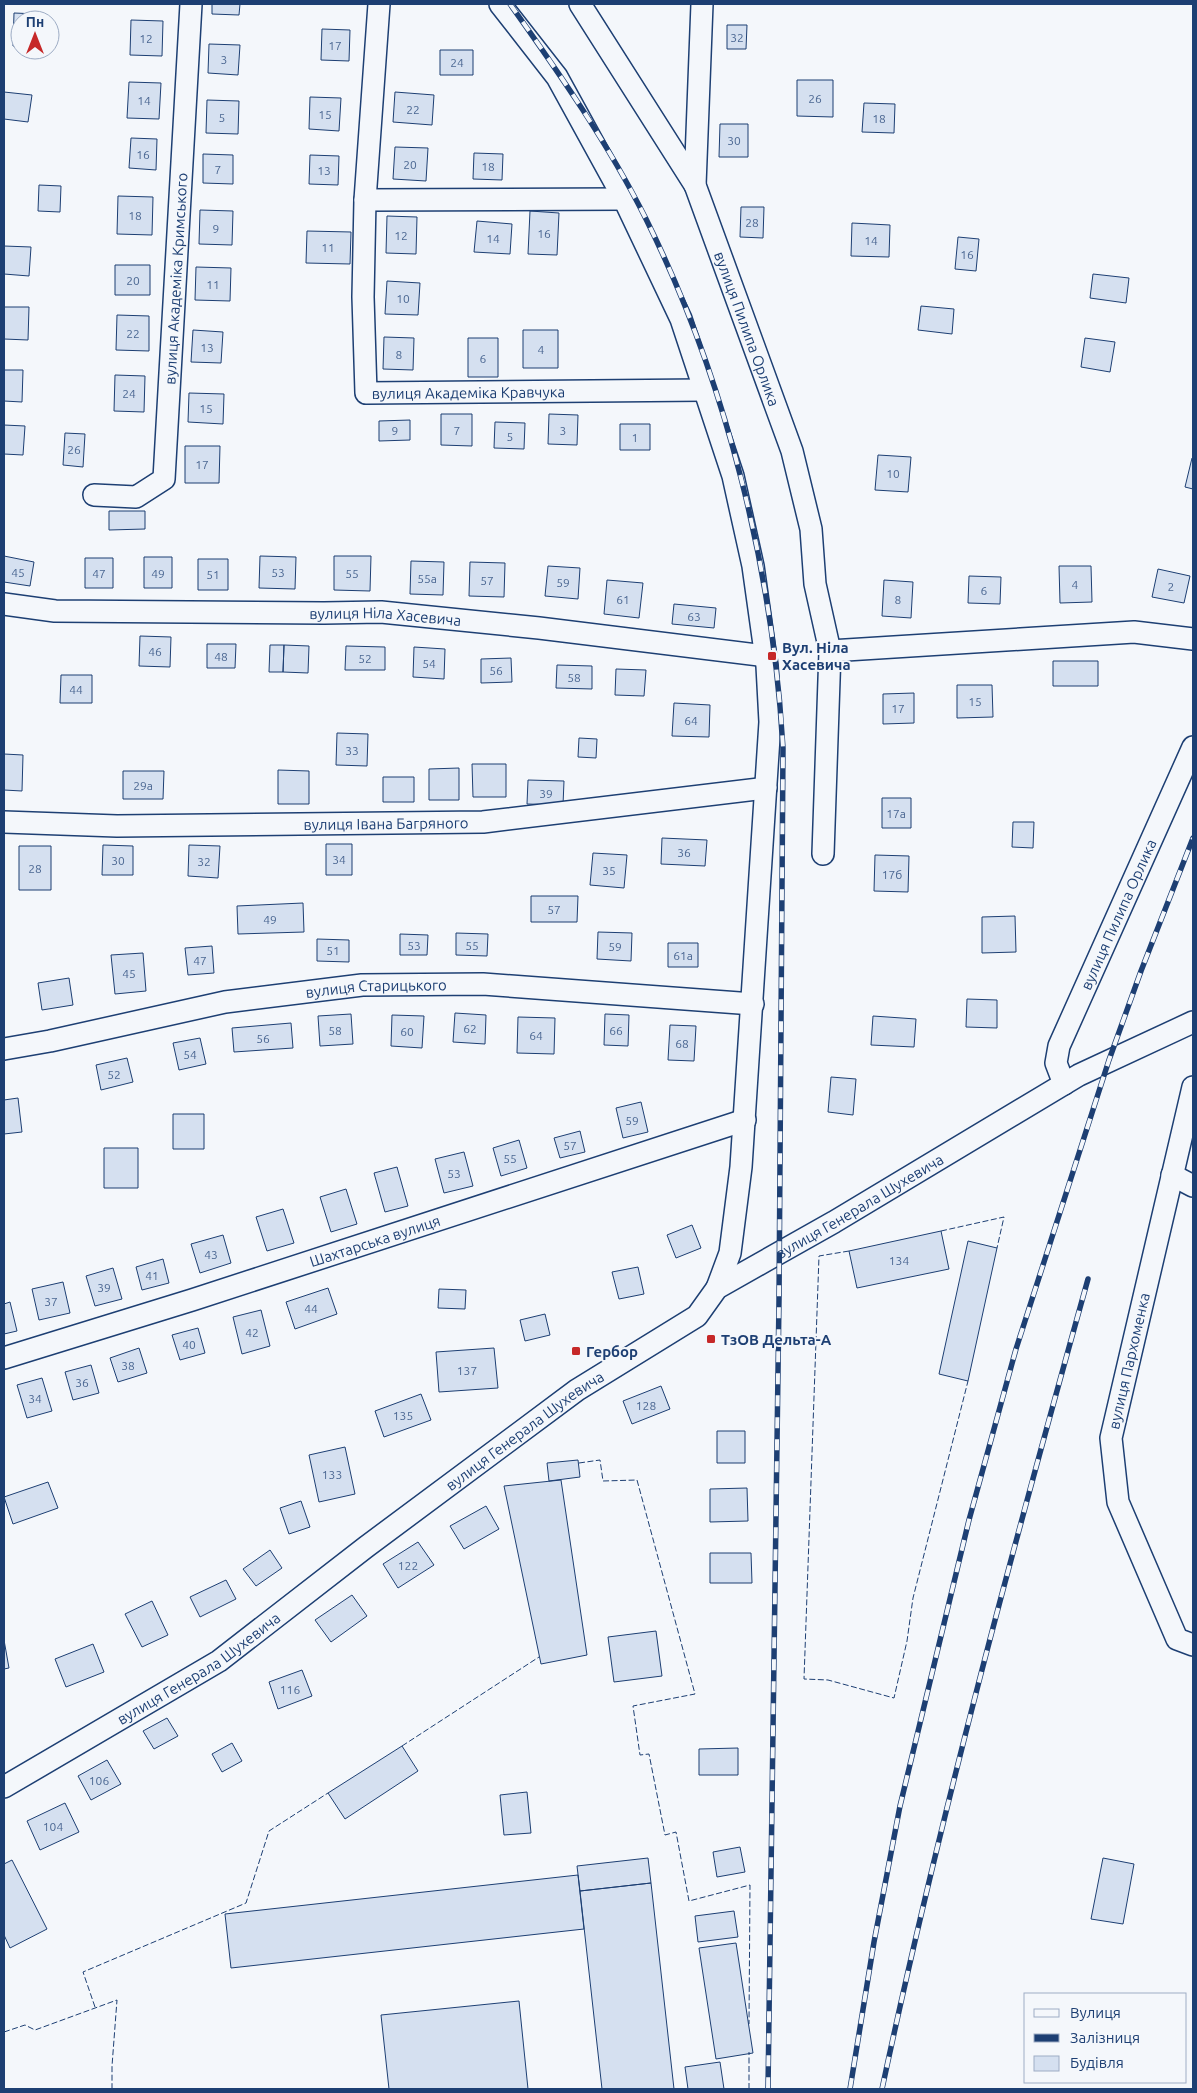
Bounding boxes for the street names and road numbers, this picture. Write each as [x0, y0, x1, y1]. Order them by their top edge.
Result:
street label: вулиця Академіка Кримського [161, 172, 190, 385]
street label: вулиця Пилипа Орлика [711, 249, 783, 408]
street label: вулиця Академіка Кравчука [372, 383, 565, 401]
street label: вулиця Ніла Хасевича [309, 603, 462, 629]
street label: вулиця Івана Багряного [303, 814, 469, 832]
street label: вулиця Пилипа Орлика [1077, 836, 1159, 992]
street label: вулиця Старицького [305, 976, 447, 1000]
street label: вулиця Генерала Шухевича [773, 1150, 946, 1262]
street label: Шахтарська вулиця [307, 1211, 442, 1270]
street label: вулиця Пархоменка [1105, 1291, 1153, 1431]
street label: вулиця Генерала Шухевича [442, 1367, 607, 1494]
street label: вулиця Генерала Шухевича [114, 1609, 283, 1727]

